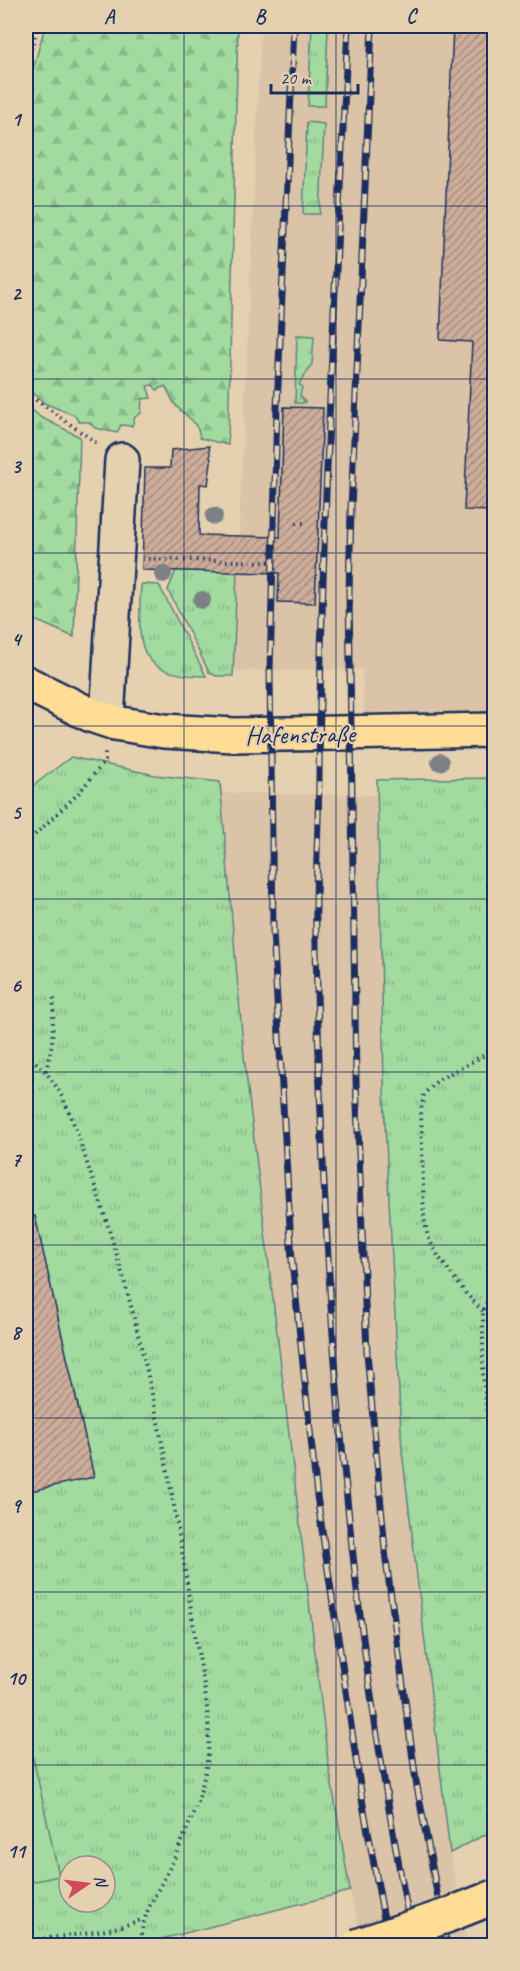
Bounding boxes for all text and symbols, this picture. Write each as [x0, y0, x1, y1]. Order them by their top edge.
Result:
text: A [104, 4, 116, 29]
text: B [255, 4, 267, 29]
text: C [406, 4, 418, 29]
scale bar [271, 57, 358, 95]
text: 20 m [280, 67, 313, 89]
text: 1 [12, 107, 23, 132]
text: 2 [12, 281, 23, 306]
text: 3 [12, 454, 23, 479]
text: 4 [12, 627, 24, 652]
street label: Hafenstraße [245, 717, 358, 752]
text: 5 [12, 800, 23, 825]
text: 6 [11, 973, 22, 998]
text: 7 [12, 1147, 23, 1172]
text: 8 [12, 1320, 24, 1345]
text: 9 [12, 1493, 23, 1518]
text: 10 [7, 1666, 27, 1691]
text: 11 [7, 1839, 27, 1864]
north arrow [57, 1854, 117, 1914]
text: N [90, 1873, 112, 1891]

